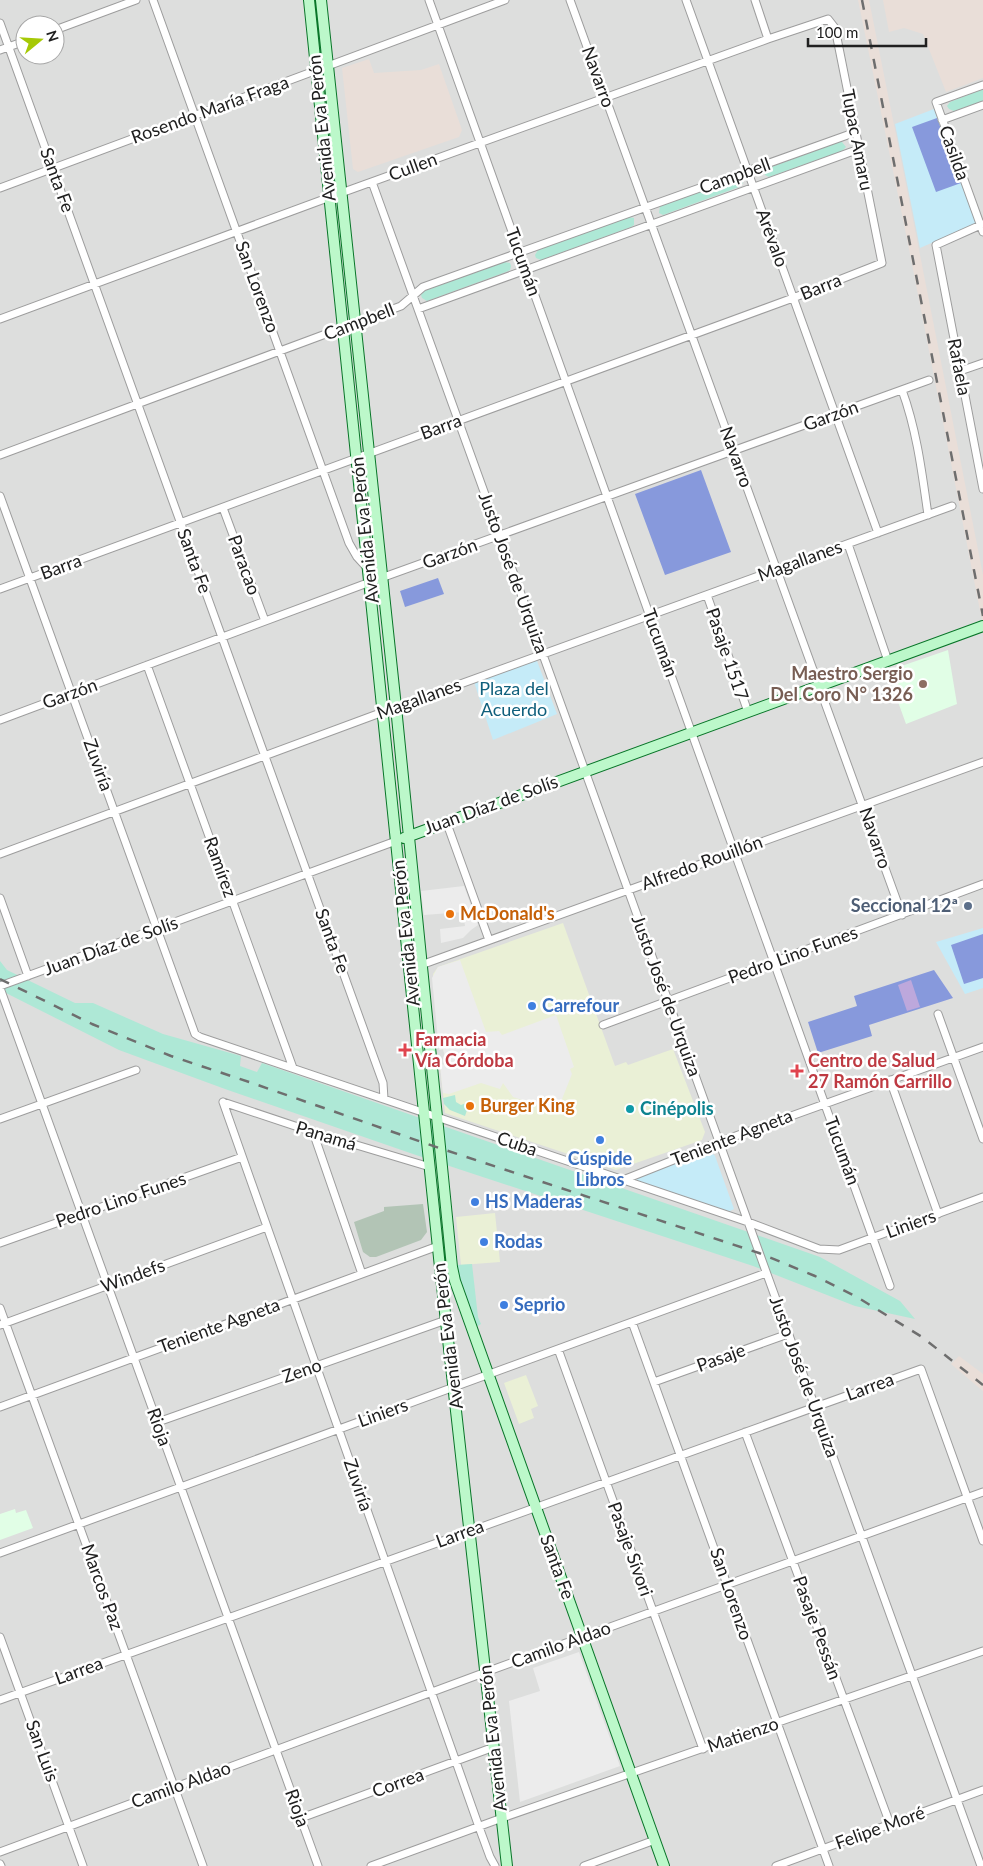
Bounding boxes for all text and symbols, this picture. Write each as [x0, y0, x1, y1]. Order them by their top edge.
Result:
north arrow [15, 15, 65, 65]
scale bar [808, 15, 926, 47]
text: 100 m [816, 23, 858, 41]
text: N [43, 28, 63, 44]
street label: Navarro [578, 43, 620, 110]
street label: Avenida Eva Perón [302, 54, 340, 202]
street label: Rosendo María Fraga [128, 70, 291, 148]
street label: Tupac Amaru [837, 87, 879, 192]
street label: Casilda [935, 122, 975, 183]
street label: Santa Fe [36, 144, 80, 215]
street label: Cullen [385, 147, 440, 185]
street label: Campbell [696, 152, 773, 198]
street label: Arévalo [752, 206, 794, 270]
street label: Tucumán [501, 224, 546, 299]
street label: San Lorenzo [231, 238, 285, 335]
street label: Barra [797, 268, 844, 304]
street label: Campbell [320, 298, 397, 345]
street label: Rafaela [944, 336, 976, 397]
street label: Garzón [800, 395, 861, 435]
street label: Barra [417, 408, 464, 444]
street label: Navarro [716, 423, 758, 490]
street label: Avenida Eva Perón [345, 456, 383, 604]
street label: Justo José de Urquiza [475, 489, 553, 656]
street label: Santa Fe [173, 525, 217, 596]
street label: Paracao [224, 531, 266, 598]
street label: Garzón [419, 533, 480, 573]
street label: Magallanes [754, 535, 845, 586]
street label: Barra [37, 548, 84, 584]
street label: Tucumán [638, 605, 683, 680]
street label: Pasaje 1517 [702, 605, 754, 703]
place label: Maestro Sergio Del Coro N° 1326 [770, 662, 913, 705]
street label: Garzón [39, 673, 100, 713]
street label: Magallanes [373, 673, 464, 724]
park label: Plaza del Acuerdo [479, 677, 549, 720]
marker: Maestro Sergio Del Coro N° 1326 [917, 678, 929, 690]
street label: Zuviría [79, 736, 118, 794]
street label: Juan Díaz de Solís [421, 770, 561, 839]
street label: Navarro [855, 804, 897, 871]
street label: Alfredo Rouillón [638, 830, 765, 894]
street label: Ramírez [200, 833, 242, 900]
street label: Avenida Eva Perón [386, 859, 424, 1007]
place label: Seccional 12ª [851, 894, 958, 916]
marker: Seccional 12ª [962, 900, 974, 912]
place label: McDonald's [460, 902, 555, 924]
street label: Santa Fe [311, 905, 355, 976]
marker: McDonald's [444, 908, 456, 920]
street label: Juan Díaz de Solís [41, 911, 181, 980]
street label: Justo José de Urquiza [628, 912, 706, 1079]
street label: Pedro Lino Funes [725, 920, 861, 988]
place label: Carrefour [542, 994, 619, 1016]
marker: Carrefour [526, 1000, 538, 1012]
place label: Farmacia Vía Córdoba [414, 1028, 514, 1071]
marker: Farmacia Vía Córdoba [399, 1044, 411, 1056]
place label: Centro de Salud 27 Ramón Carrillo [808, 1049, 952, 1092]
marker: Centro de Salud 27 Ramón Carrillo [790, 1064, 804, 1078]
place label: Burger King [480, 1094, 575, 1116]
place label: Cinépolis [640, 1097, 714, 1119]
marker: Burger King [464, 1100, 476, 1112]
marker: Cinépolis [624, 1103, 636, 1115]
street label: Teniente Agneta [668, 1104, 795, 1170]
street label: Tucumán [820, 1113, 865, 1188]
street label: Panamá [293, 1115, 359, 1155]
street label: Cuba [494, 1126, 540, 1160]
marker: Cúspide Libros [594, 1134, 606, 1146]
place label: Cúspide Libros [568, 1147, 633, 1190]
street label: Pedro Lino Funes [53, 1166, 189, 1232]
place label: HS Maderas [485, 1190, 583, 1212]
marker: HS Maderas [469, 1196, 481, 1208]
street label: Liniers [883, 1204, 939, 1242]
place label: Rodas [494, 1230, 543, 1252]
marker: Rodas [478, 1236, 490, 1248]
street label: Windefs [98, 1253, 168, 1297]
street label: Avenida Eva Perón [427, 1262, 467, 1410]
street label: Teniente Agneta [155, 1293, 283, 1357]
place label: Seprio [514, 1293, 565, 1315]
street label: Justo José de Urquiza [766, 1293, 844, 1460]
marker: Seprio [498, 1299, 510, 1311]
street label: Pasaje [693, 1338, 748, 1376]
street label: Zeno [279, 1353, 324, 1387]
street label: Larrea [843, 1367, 897, 1405]
street label: Liniers [355, 1393, 411, 1431]
street label: Rioja [143, 1405, 177, 1449]
street label: Zuviría [340, 1456, 378, 1514]
street label: Pasaje Sívori [604, 1498, 658, 1599]
street label: Larrea [433, 1514, 487, 1552]
street label: Santa Fe [536, 1531, 580, 1602]
street label: Marcos Paz [77, 1541, 129, 1633]
street label: San Lorenzo [706, 1545, 758, 1643]
street label: Pasaje Pessán [789, 1573, 847, 1683]
street label: Camilo Aldao [508, 1616, 613, 1672]
street label: Larrea [52, 1651, 106, 1689]
street label: Avenida Eva Perón [473, 1664, 511, 1812]
street label: Matienzo [704, 1712, 781, 1757]
street label: San Luis [22, 1717, 64, 1785]
street label: Camilo Aldao [128, 1756, 233, 1812]
street label: Correa [369, 1763, 426, 1802]
street label: Rioja [281, 1786, 315, 1830]
street label: Felipe Moré [832, 1801, 928, 1853]

